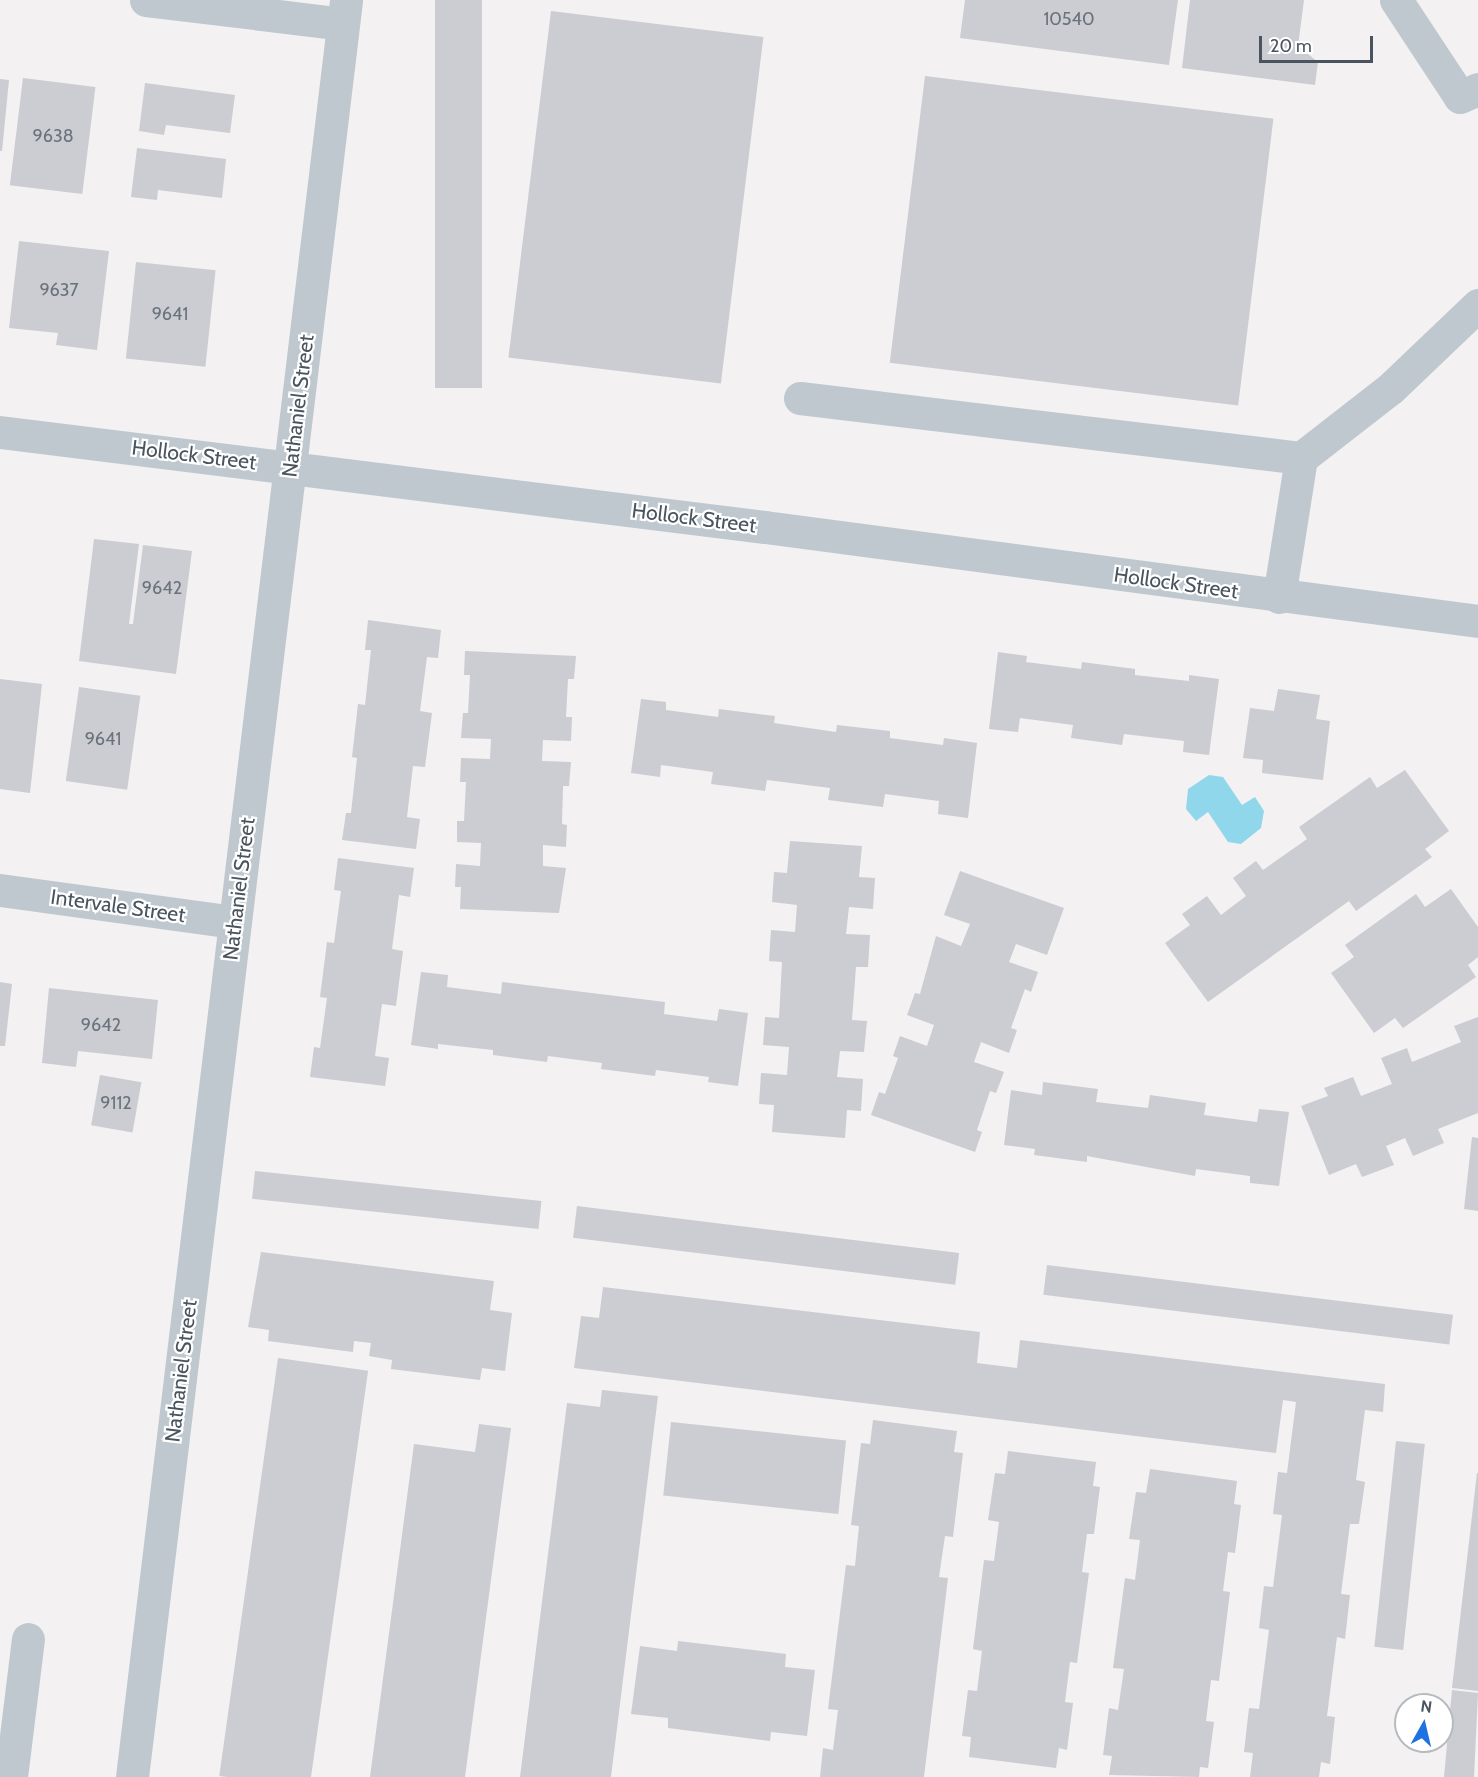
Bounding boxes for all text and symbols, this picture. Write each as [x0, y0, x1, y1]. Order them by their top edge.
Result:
house number: 10540 [1043, 8, 1095, 30]
scale bar [1262, 24, 1376, 62]
text: 20 m [1270, 35, 1312, 57]
house number: 9638 [32, 125, 74, 147]
house number: 9637 [39, 279, 79, 301]
house number: 9641 [152, 303, 188, 325]
street label: Nathaniel Street [277, 333, 319, 479]
street label: Hollock Street [130, 435, 258, 475]
street label: Hollock Street [630, 498, 758, 538]
street label: Hollock Street [1112, 562, 1240, 604]
house number: 9642 [142, 577, 182, 599]
house number: 9641 [85, 728, 121, 750]
street label: Nathaniel Street [218, 816, 260, 962]
street label: Intervale Street [49, 884, 187, 928]
house number: 9642 [81, 1014, 121, 1036]
house number: 9112 [100, 1092, 132, 1114]
street label: Nathaniel Street [160, 1298, 202, 1444]
north arrow [1394, 1693, 1454, 1753]
text: N [1419, 1696, 1433, 1717]

